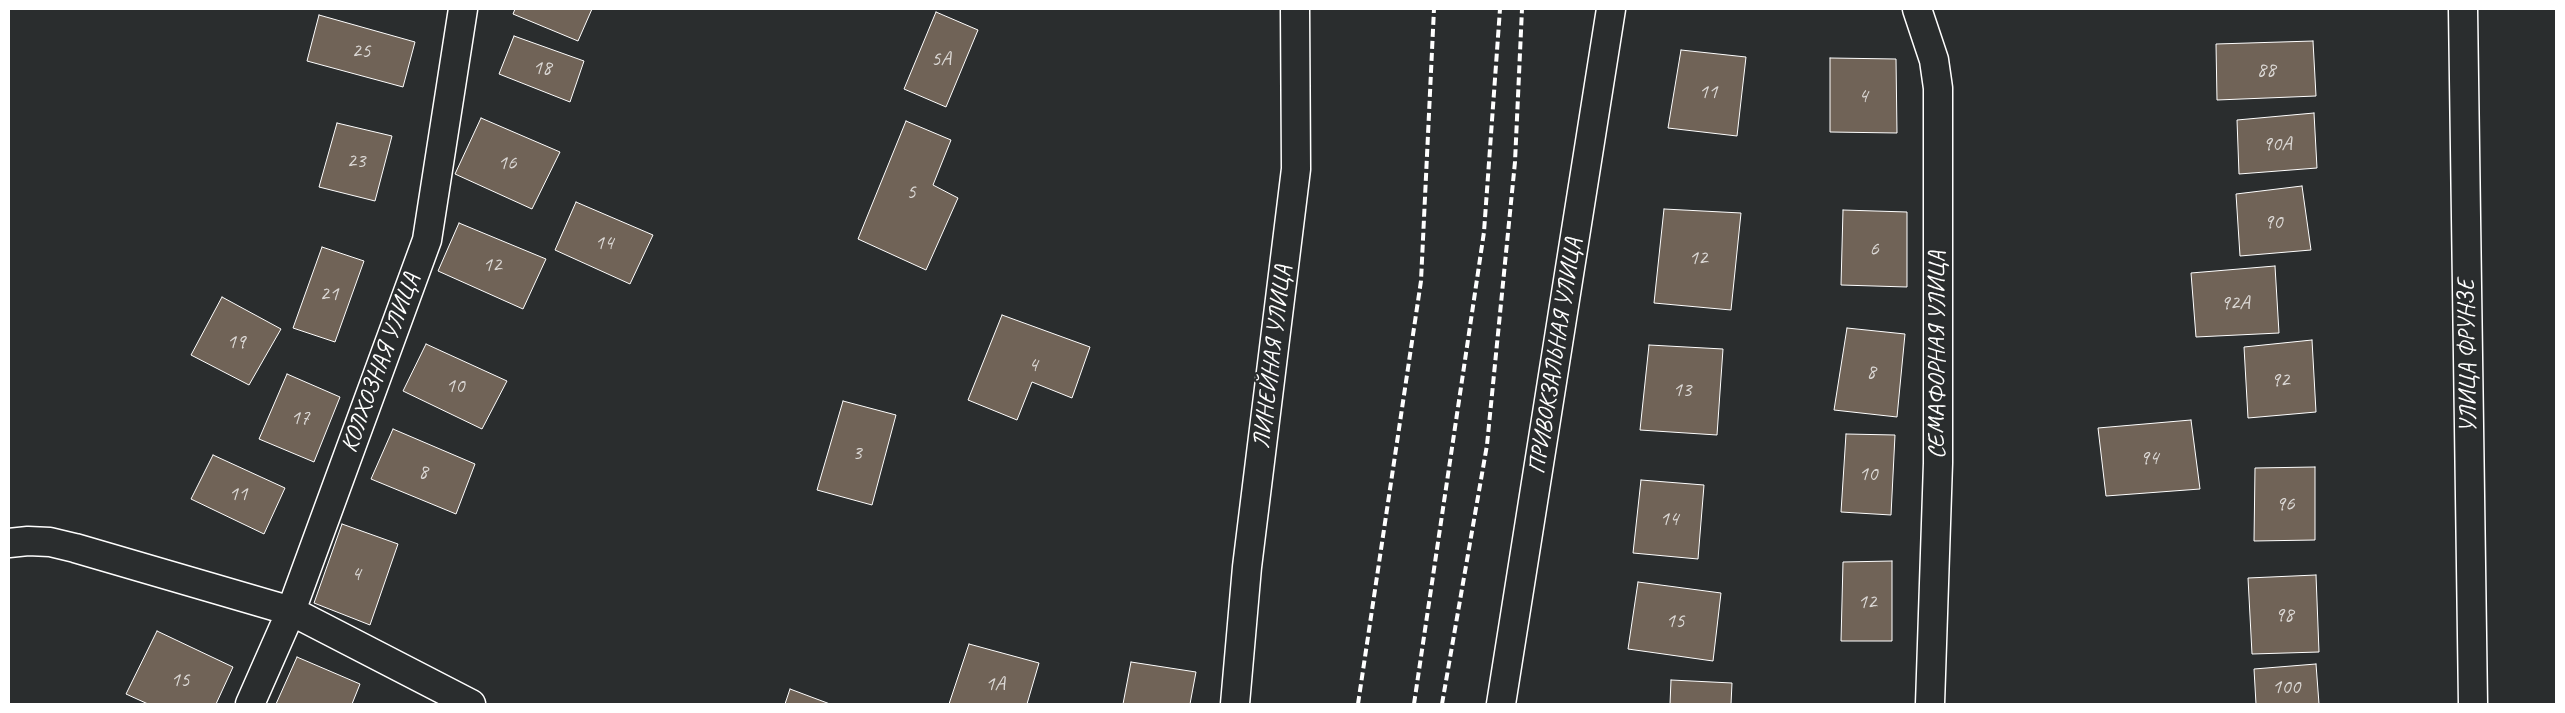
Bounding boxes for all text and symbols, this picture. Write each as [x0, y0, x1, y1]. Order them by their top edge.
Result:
house number: 25 [352, 38, 370, 64]
house number: 5А [931, 46, 951, 72]
house number: 18 [533, 55, 551, 81]
house number: 88 [2257, 57, 2275, 83]
house number: 11 [1699, 79, 1717, 105]
house number: 4 [1858, 83, 1868, 109]
house number: 90А [2262, 131, 2292, 157]
house number: 23 [347, 148, 365, 174]
house number: 16 [498, 150, 516, 176]
house number: 5 [906, 179, 916, 205]
house number: 90 [2264, 209, 2282, 235]
house number: 14 [595, 230, 613, 256]
street label: ПРИВОКЗАЛЬНАЯ УЛИЦА [1523, 236, 1589, 476]
house number: 6 [1869, 236, 1879, 262]
house number: 12 [1689, 245, 1707, 271]
street label: СЕМАФОРНАЯ УЛИЦА [1924, 251, 1952, 459]
house number: 12 [483, 252, 501, 278]
street label: ЛИНЕЙНАЯ УЛИЦА [1247, 264, 1299, 450]
street label: КОЛХОЗНАЯ УЛИЦА [335, 270, 427, 456]
street label: УЛИЦА ФРУНЗЕ [2452, 279, 2484, 433]
house number: 21 [320, 281, 338, 307]
house number: 92А [2220, 290, 2250, 316]
house number: 19 [227, 329, 245, 355]
house number: 4 [1028, 352, 1038, 378]
house number: 8 [1866, 359, 1876, 385]
house number: 92 [2271, 367, 2289, 393]
house number: 10 [446, 373, 464, 399]
house number: 13 [1673, 377, 1691, 403]
house number: 17 [291, 405, 309, 431]
house number: 3 [852, 440, 862, 466]
house number: 94 [2140, 445, 2158, 471]
house number: 8 [418, 459, 428, 485]
house number: 10 [1859, 461, 1877, 487]
house number: 11 [229, 481, 247, 507]
house number: 96 [2276, 491, 2294, 517]
house number: 14 [1660, 506, 1678, 532]
house number: 4 [351, 561, 361, 587]
house number: 12 [1858, 589, 1876, 615]
house number: 98 [2275, 602, 2293, 628]
house number: 15 [1666, 608, 1684, 634]
house number: 15 [171, 667, 189, 693]
house number: 1А [985, 671, 1005, 697]
house number: 100 [2272, 674, 2300, 700]

